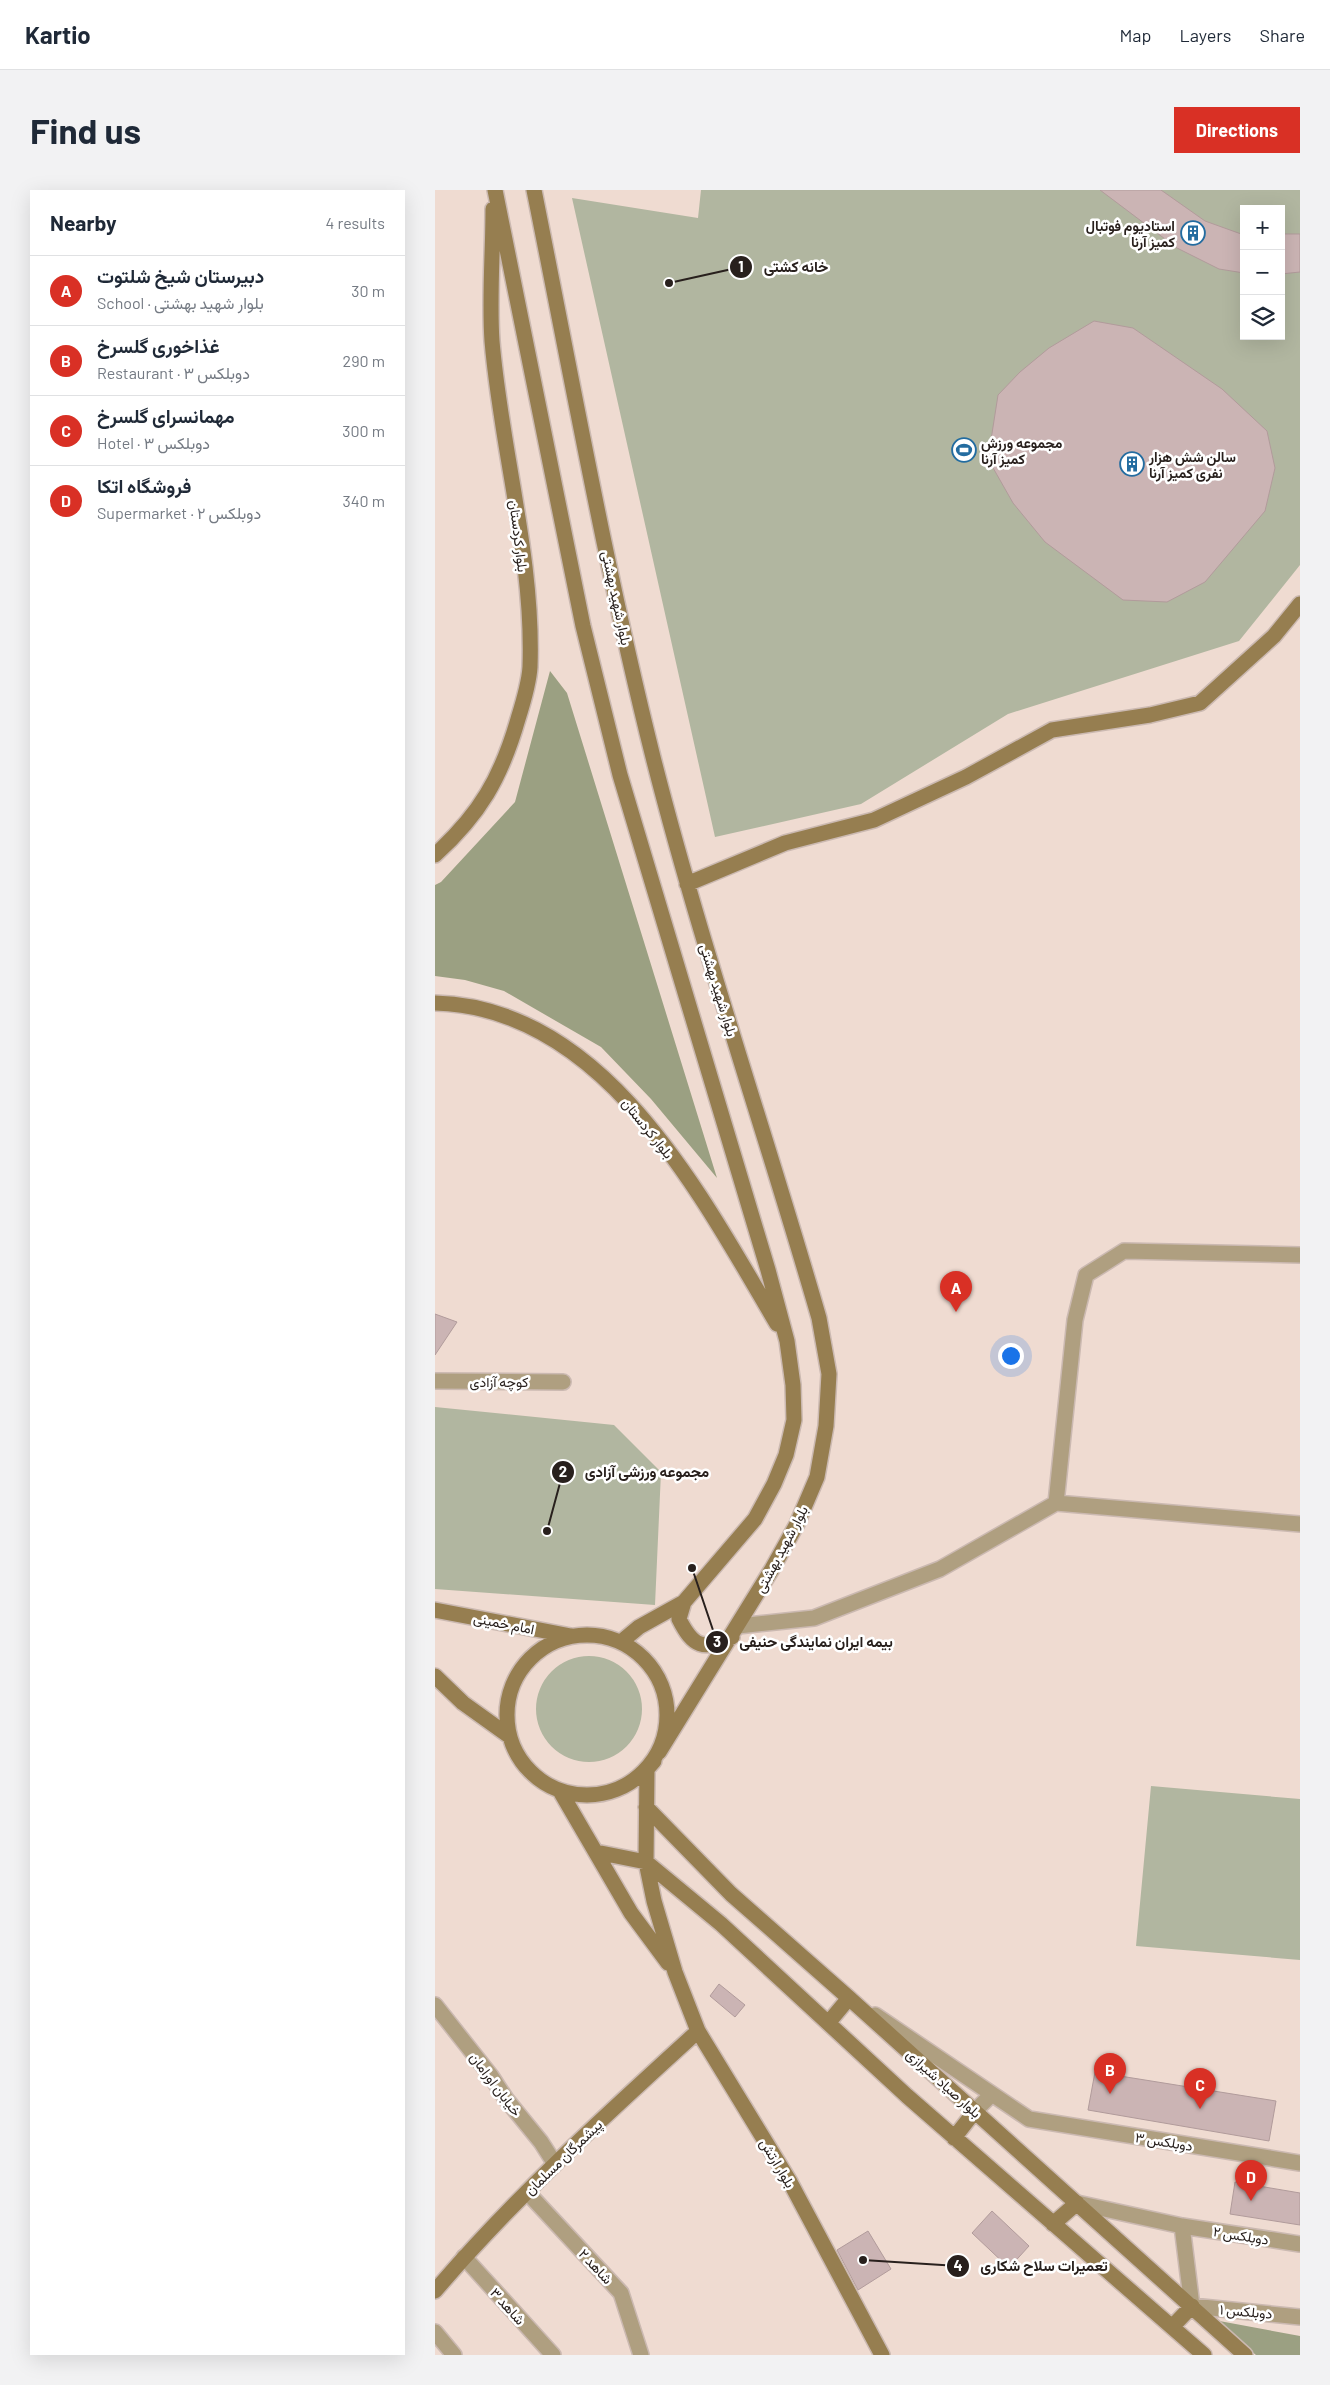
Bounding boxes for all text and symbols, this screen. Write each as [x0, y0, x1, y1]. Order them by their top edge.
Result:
text: Kartio [25, 20, 91, 49]
text: Map [1119, 24, 1151, 46]
text: Layers [1179, 24, 1232, 46]
text: Share [1260, 24, 1305, 46]
button: Directions [1174, 107, 1300, 153]
text: Find us [30, 109, 141, 151]
map controls [1240, 205, 1285, 340]
button: + [1240, 205, 1285, 250]
text: Nearby [50, 210, 116, 235]
text: 4 results [325, 213, 385, 232]
place label: استادیوم فوتبال کمیز آرنا [1086, 217, 1175, 251]
building icon: استادیوم فوتبال کمیز آرنا [1180, 220, 1206, 246]
button: − [1240, 250, 1285, 295]
callout: خانه کشتی [729, 252, 838, 282]
text: 1 [738, 257, 744, 275]
text: خانه کشتی [764, 257, 828, 276]
text: دبیرستان شیخ شلتوت [97, 264, 264, 287]
text: A [61, 281, 71, 300]
text: 30 m [351, 281, 385, 300]
text: School · بلوار شهید بهشتی [97, 293, 264, 312]
button: layers [1240, 295, 1285, 340]
text: غذاخوری گلسرخ [97, 334, 220, 357]
text: B [61, 351, 71, 370]
text: 290 m [343, 351, 385, 370]
text: Restaurant · دوبلکس ۳ [97, 363, 250, 382]
text: مهمانسرای گلسرخ [97, 404, 235, 427]
text: C [61, 421, 71, 440]
text: 300 m [342, 421, 385, 440]
text: Hotel · دوبلکس ۳ [97, 433, 210, 452]
place label: مجموعه ورزش کمیز آرنا [981, 434, 1063, 468]
sports icon: مجموعه ورزش کمیز آرنا [951, 437, 977, 463]
place label: سالن شش هزار نفری کمیز آرنا [1148, 448, 1236, 482]
building icon: سالن شش هزار نفری کمیز آرنا [1119, 451, 1145, 477]
text: فروشگاه اتکا [97, 474, 191, 497]
text: D [61, 491, 71, 510]
text: 340 m [342, 491, 385, 510]
street label: بلوار کردستان [505, 499, 532, 573]
text: Supermarket · دوبلکس ۲ [97, 503, 261, 522]
street label: بلوار شهید بهشتی [598, 549, 635, 647]
street label: بلوار شهید بهشتی [696, 942, 741, 1039]
street label: بلوار کردستان [618, 1095, 677, 1162]
pin: A [940, 1271, 972, 1312]
your location [998, 1343, 1024, 1369]
street label: کوچه آزادی [470, 1373, 528, 1392]
callout: مجموعه ورزشی آزادی [550, 1457, 720, 1487]
text: 2 [559, 1462, 567, 1480]
text: مجموعه ورزشی آزادی [585, 1462, 709, 1481]
street label: بلوار شهید بهشتی [751, 1503, 812, 1596]
street label: امام خمینی [472, 1609, 536, 1638]
callout: بیمه ایران نمایندگی حنیفی [704, 1627, 903, 1657]
text: 3 [713, 1632, 721, 1650]
text: بیمه ایران نمایندگی حنیفی [739, 1632, 893, 1651]
street label: بلوار صیاد شیرازی [903, 2045, 985, 2122]
street label: خیابان اورامان [466, 2049, 525, 2120]
pin: B [1094, 2053, 1126, 2094]
pin: C [1184, 2068, 1216, 2109]
street label: پیشمرگان مسلمان [521, 2116, 607, 2200]
street label: دوبلکس ۳ [1134, 2128, 1194, 2155]
street label: بلوار ارتش [756, 2135, 799, 2191]
pin: D [1235, 2160, 1267, 2201]
street label: دوبلکس ۲ [1212, 2222, 1270, 2249]
street label: شاهد ۲ [575, 2245, 617, 2287]
callout: تعمیرات سلاح شکاری [946, 2251, 1118, 2281]
text: 4 [953, 2256, 963, 2274]
text: تعمیرات سلاح شکاری [980, 2256, 1108, 2276]
street label: شاهد ۳ [487, 2284, 529, 2328]
street label: دوبلکس ۱ [1219, 2300, 1273, 2323]

